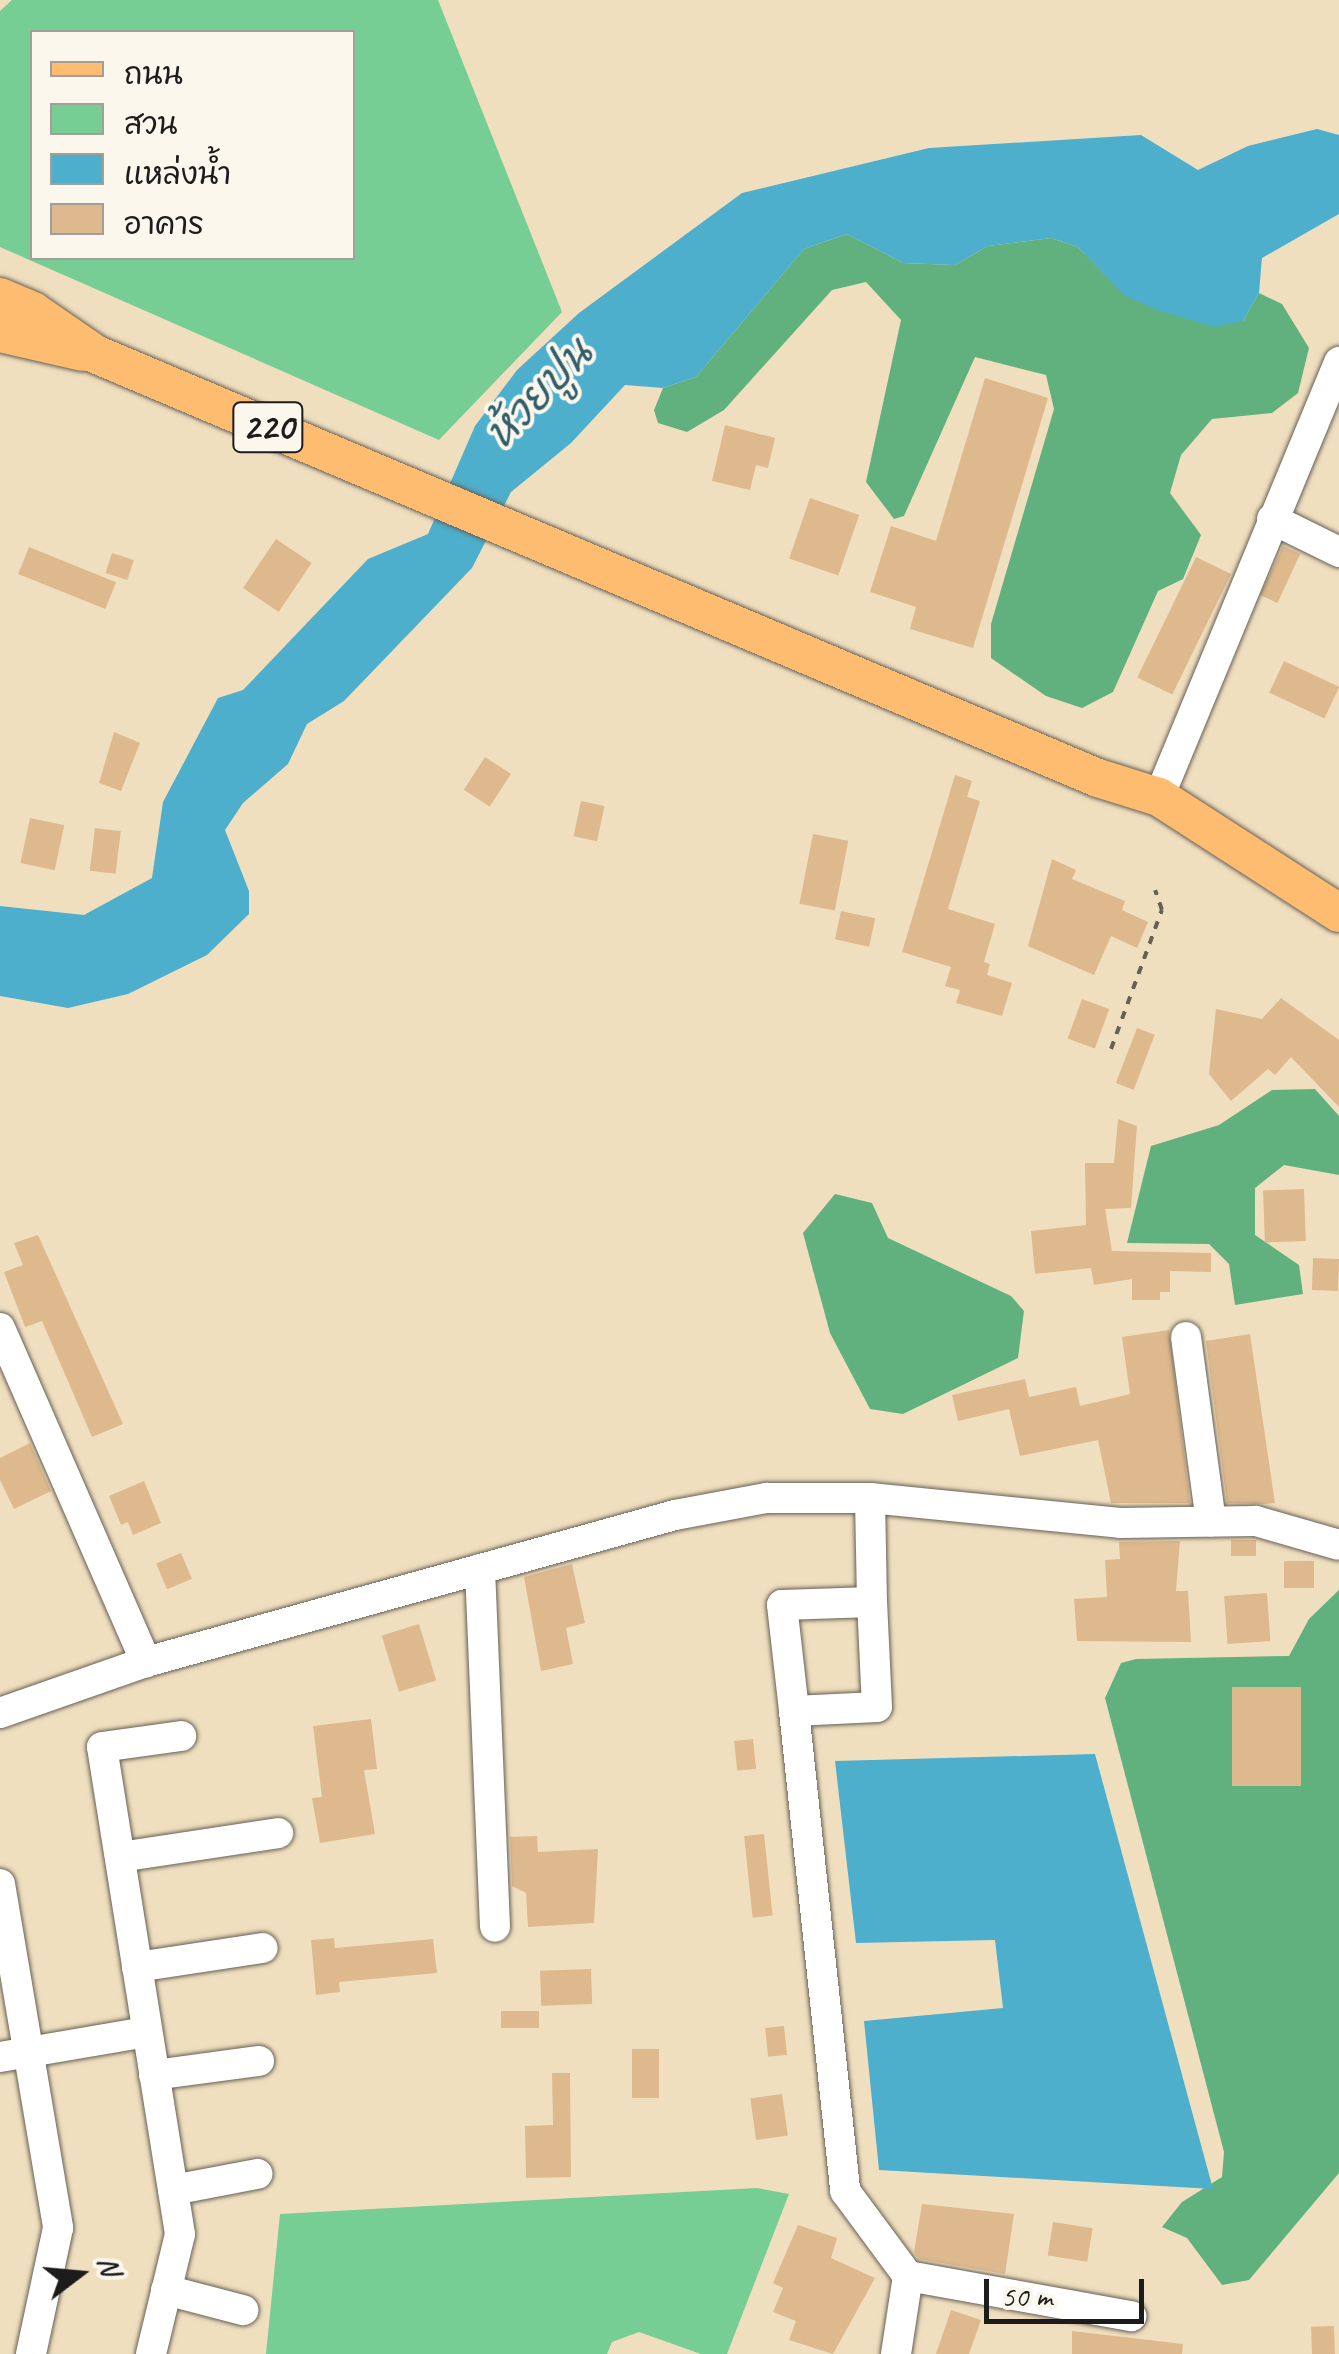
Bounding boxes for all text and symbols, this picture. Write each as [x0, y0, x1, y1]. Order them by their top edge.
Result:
legend [30, 30, 355, 260]
text: ถนน [124, 55, 183, 93]
text: สวน [124, 105, 178, 143]
text: แหล่งน้ำ [124, 155, 231, 193]
text: อาคาร [124, 205, 204, 243]
water label: ห้วยปูน [475, 329, 603, 459]
road number: 220 [230, 394, 306, 460]
north arrow [30, 2224, 130, 2324]
text: N [90, 2252, 129, 2279]
scale bar [989, 2259, 1149, 2321]
text: 50 m [1001, 2277, 1052, 2315]

